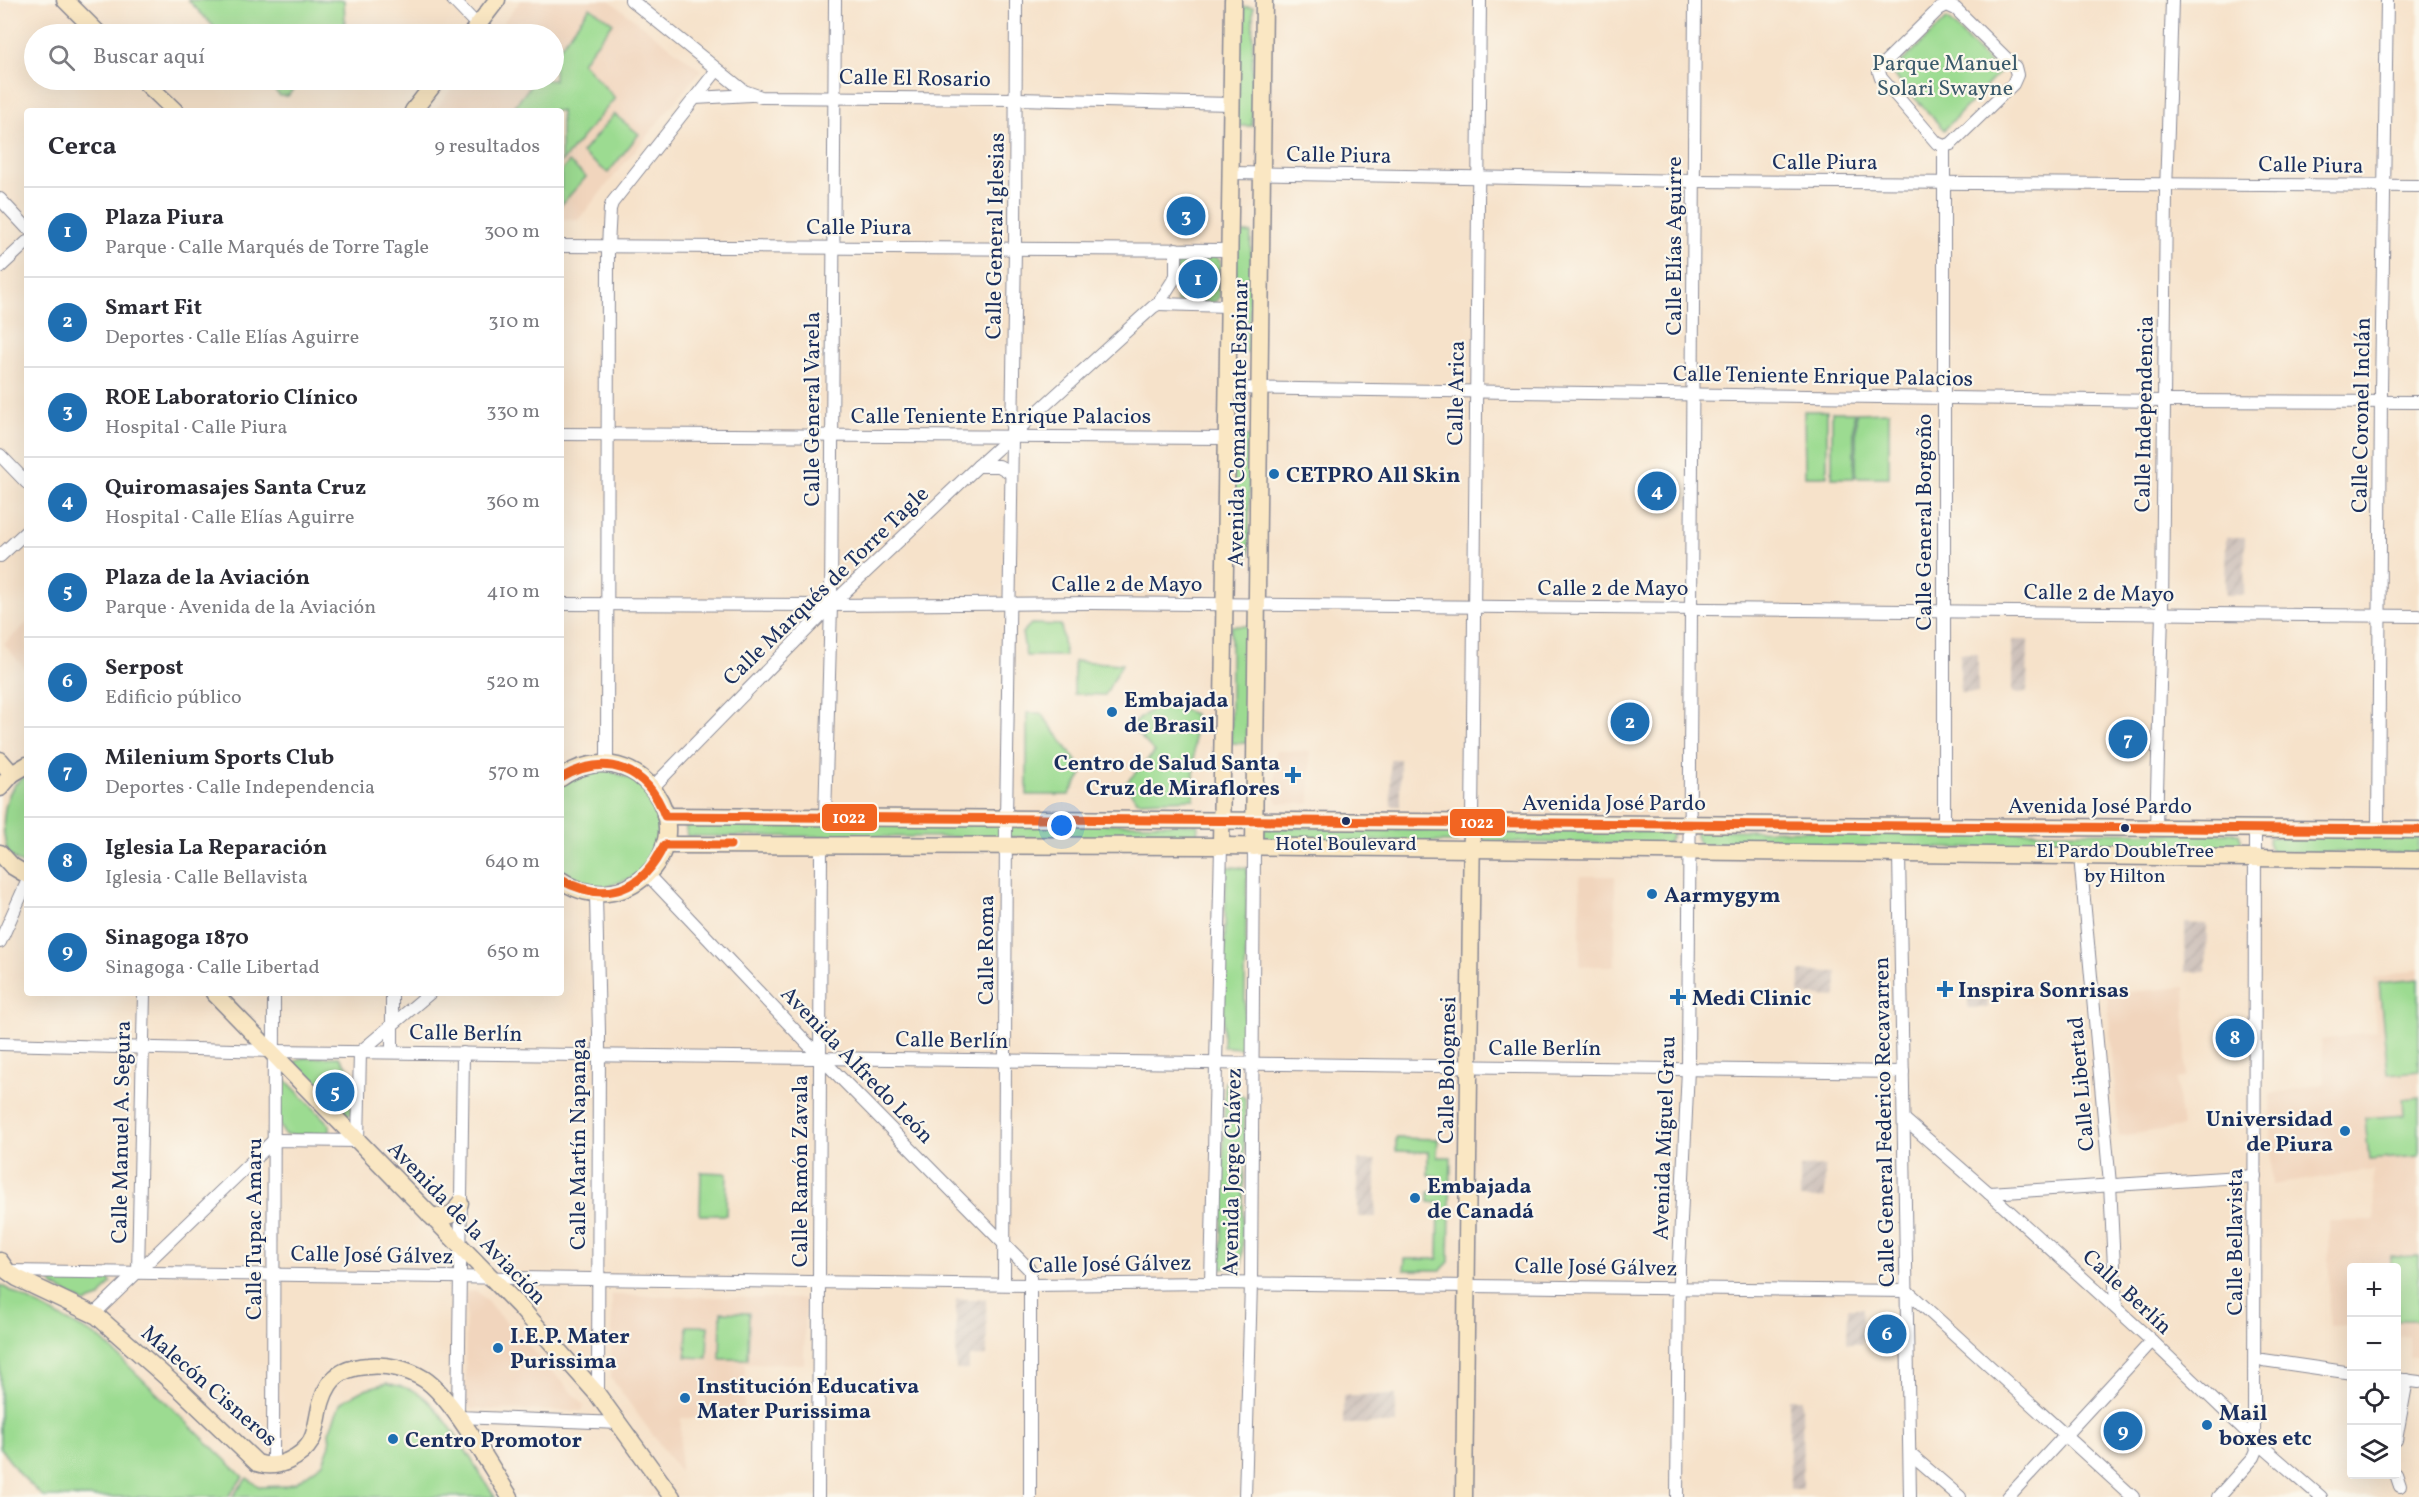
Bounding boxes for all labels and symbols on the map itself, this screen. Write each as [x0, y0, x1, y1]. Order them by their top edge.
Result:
park label: Parque Manuel Solari Swayne [1872, 49, 2018, 105]
street label: Calle El Rosario [839, 63, 991, 96]
street label: Calle General Iglesias [979, 132, 1014, 340]
street label: Calle Piura [1286, 140, 1392, 173]
street label: Calle Piura [1772, 148, 1878, 179]
street label: Calle Piura [2258, 150, 2364, 183]
street label: Calle Elías Aguirre [1660, 156, 1691, 336]
pin: 3 [1166, 194, 1206, 238]
street label: Calle Piura [806, 213, 912, 244]
pin: 1 [1178, 256, 1218, 302]
street label: Avenida Comandante Espinar [1221, 279, 1258, 567]
street label: Calle General Varela [798, 311, 829, 507]
street label: Calle Independencia [2128, 315, 2163, 513]
street label: Calle Coronel Inclán [2345, 317, 2380, 513]
street label: Calle Arica [1441, 340, 1474, 446]
street label: Calle Teniente Enrique Palacios [1673, 359, 1973, 396]
street label: Calle Teniente Enrique Palacios [851, 402, 1151, 433]
street label: Calle General Borgoño [1910, 414, 1941, 630]
place label: CETPRO All Skin [1286, 461, 1460, 492]
marker: CETPRO All Skin [1267, 467, 1281, 481]
pin: 4 [1638, 468, 1676, 514]
street label: Calle Marqués de Torre Tagle [717, 480, 937, 694]
street label: Calle 2 de Mayo [1052, 570, 1202, 601]
street label: Calle 2 de Mayo [1538, 574, 1688, 605]
street label: Calle 2 de Mayo [2023, 578, 2175, 611]
place label: Embajada de Brasil [1124, 686, 1228, 742]
pin: 2 [1610, 700, 1650, 744]
marker: Embajada de Brasil [1105, 705, 1119, 719]
pin: 7 [2108, 716, 2148, 762]
place label: Centro de Salud Santa Cruz de Miraflores [1054, 749, 1280, 805]
marker: Centro de Salud Santa Cruz de Miraflores [1284, 766, 1302, 784]
street label: Avenida José Pardo [1522, 789, 1706, 820]
street label: Avenida José Pardo [2008, 792, 2192, 823]
line badge: 1022 [821, 803, 878, 832]
text: 1022 [833, 808, 865, 830]
line badge: 1022 [1449, 808, 1506, 837]
your location [1047, 811, 1076, 840]
text: 1022 [1461, 813, 1493, 835]
marker: Hotel Boulevard [1340, 815, 1352, 827]
marker: El Pardo DoubleTree by Hilton [2119, 822, 2131, 834]
place label: Hotel Boulevard [1275, 831, 1417, 859]
place label: El Pardo DoubleTree by Hilton [2036, 838, 2214, 891]
place label: Aarmygym [1664, 881, 1780, 912]
marker: Aarmygym [1645, 887, 1659, 901]
street label: Calle Roma [972, 895, 1003, 1005]
street label: Calle General Federico Recavarren [1867, 956, 1904, 1287]
place label: Inspira Sonrisas [1958, 976, 2129, 1007]
street label: Avenida Alfredo León [773, 980, 940, 1152]
marker: Inspira Sonrisas [1936, 980, 1954, 998]
place label: Medi Clinic [1692, 984, 1811, 1015]
marker: Medi Clinic [1669, 988, 1687, 1006]
street label: Calle Bolognesi [1432, 996, 1465, 1144]
street label: Calle Libertad [2061, 1015, 2104, 1152]
pin: 8 [2216, 1016, 2254, 1060]
street label: Calle Berlín [409, 1018, 523, 1051]
street label: Calle Manuel A. Segura [105, 1020, 140, 1244]
street label: Calle Berlín [895, 1025, 1009, 1058]
street label: Calle Berlín [1489, 1034, 1602, 1065]
street label: Avenida Miguel Grau [1646, 1035, 1685, 1241]
street label: Calle Martín Napanga [564, 1038, 595, 1250]
street label: Avenida Jorge Chávez [1216, 1068, 1251, 1276]
pin: 5 [316, 1070, 354, 1114]
street label: Calle Ramón Zavala [786, 1075, 817, 1267]
place label: Universidad de Piura [2206, 1105, 2333, 1161]
marker: Universidad de Piura [2338, 1124, 2352, 1138]
street label: Avenida de la Aviación [380, 1135, 553, 1313]
street label: Calle Tupac Amaru [240, 1138, 271, 1320]
street label: Calle Bellavista [2221, 1168, 2252, 1316]
place label: Embajada de Canadá [1427, 1172, 1534, 1228]
marker: Embajada de Canadá [1408, 1191, 1422, 1205]
street label: Calle José Gálvez [290, 1240, 454, 1273]
street label: Calle Berlín [2074, 1243, 2178, 1343]
street label: Calle José Gálvez [1028, 1249, 1192, 1282]
street label: Calle José Gálvez [1514, 1252, 1678, 1285]
pin: 6 [1868, 1312, 1906, 1356]
street label: Malecón Cisneros [133, 1319, 283, 1455]
place label: I.E.P. Mater Purissima [510, 1322, 630, 1378]
marker: I.E.P. Mater Purissima [491, 1341, 505, 1355]
place label: Institución Educativa Mater Purissima [697, 1372, 919, 1428]
marker: Institución Educativa Mater Purissima [678, 1391, 692, 1405]
place label: Mail boxes etc [2219, 1399, 2312, 1455]
pin: 9 [2104, 1408, 2142, 1454]
marker: Mail boxes etc [2200, 1418, 2214, 1432]
place label: Centro Promotor [405, 1426, 583, 1457]
marker: Centro Promotor [386, 1432, 400, 1446]

